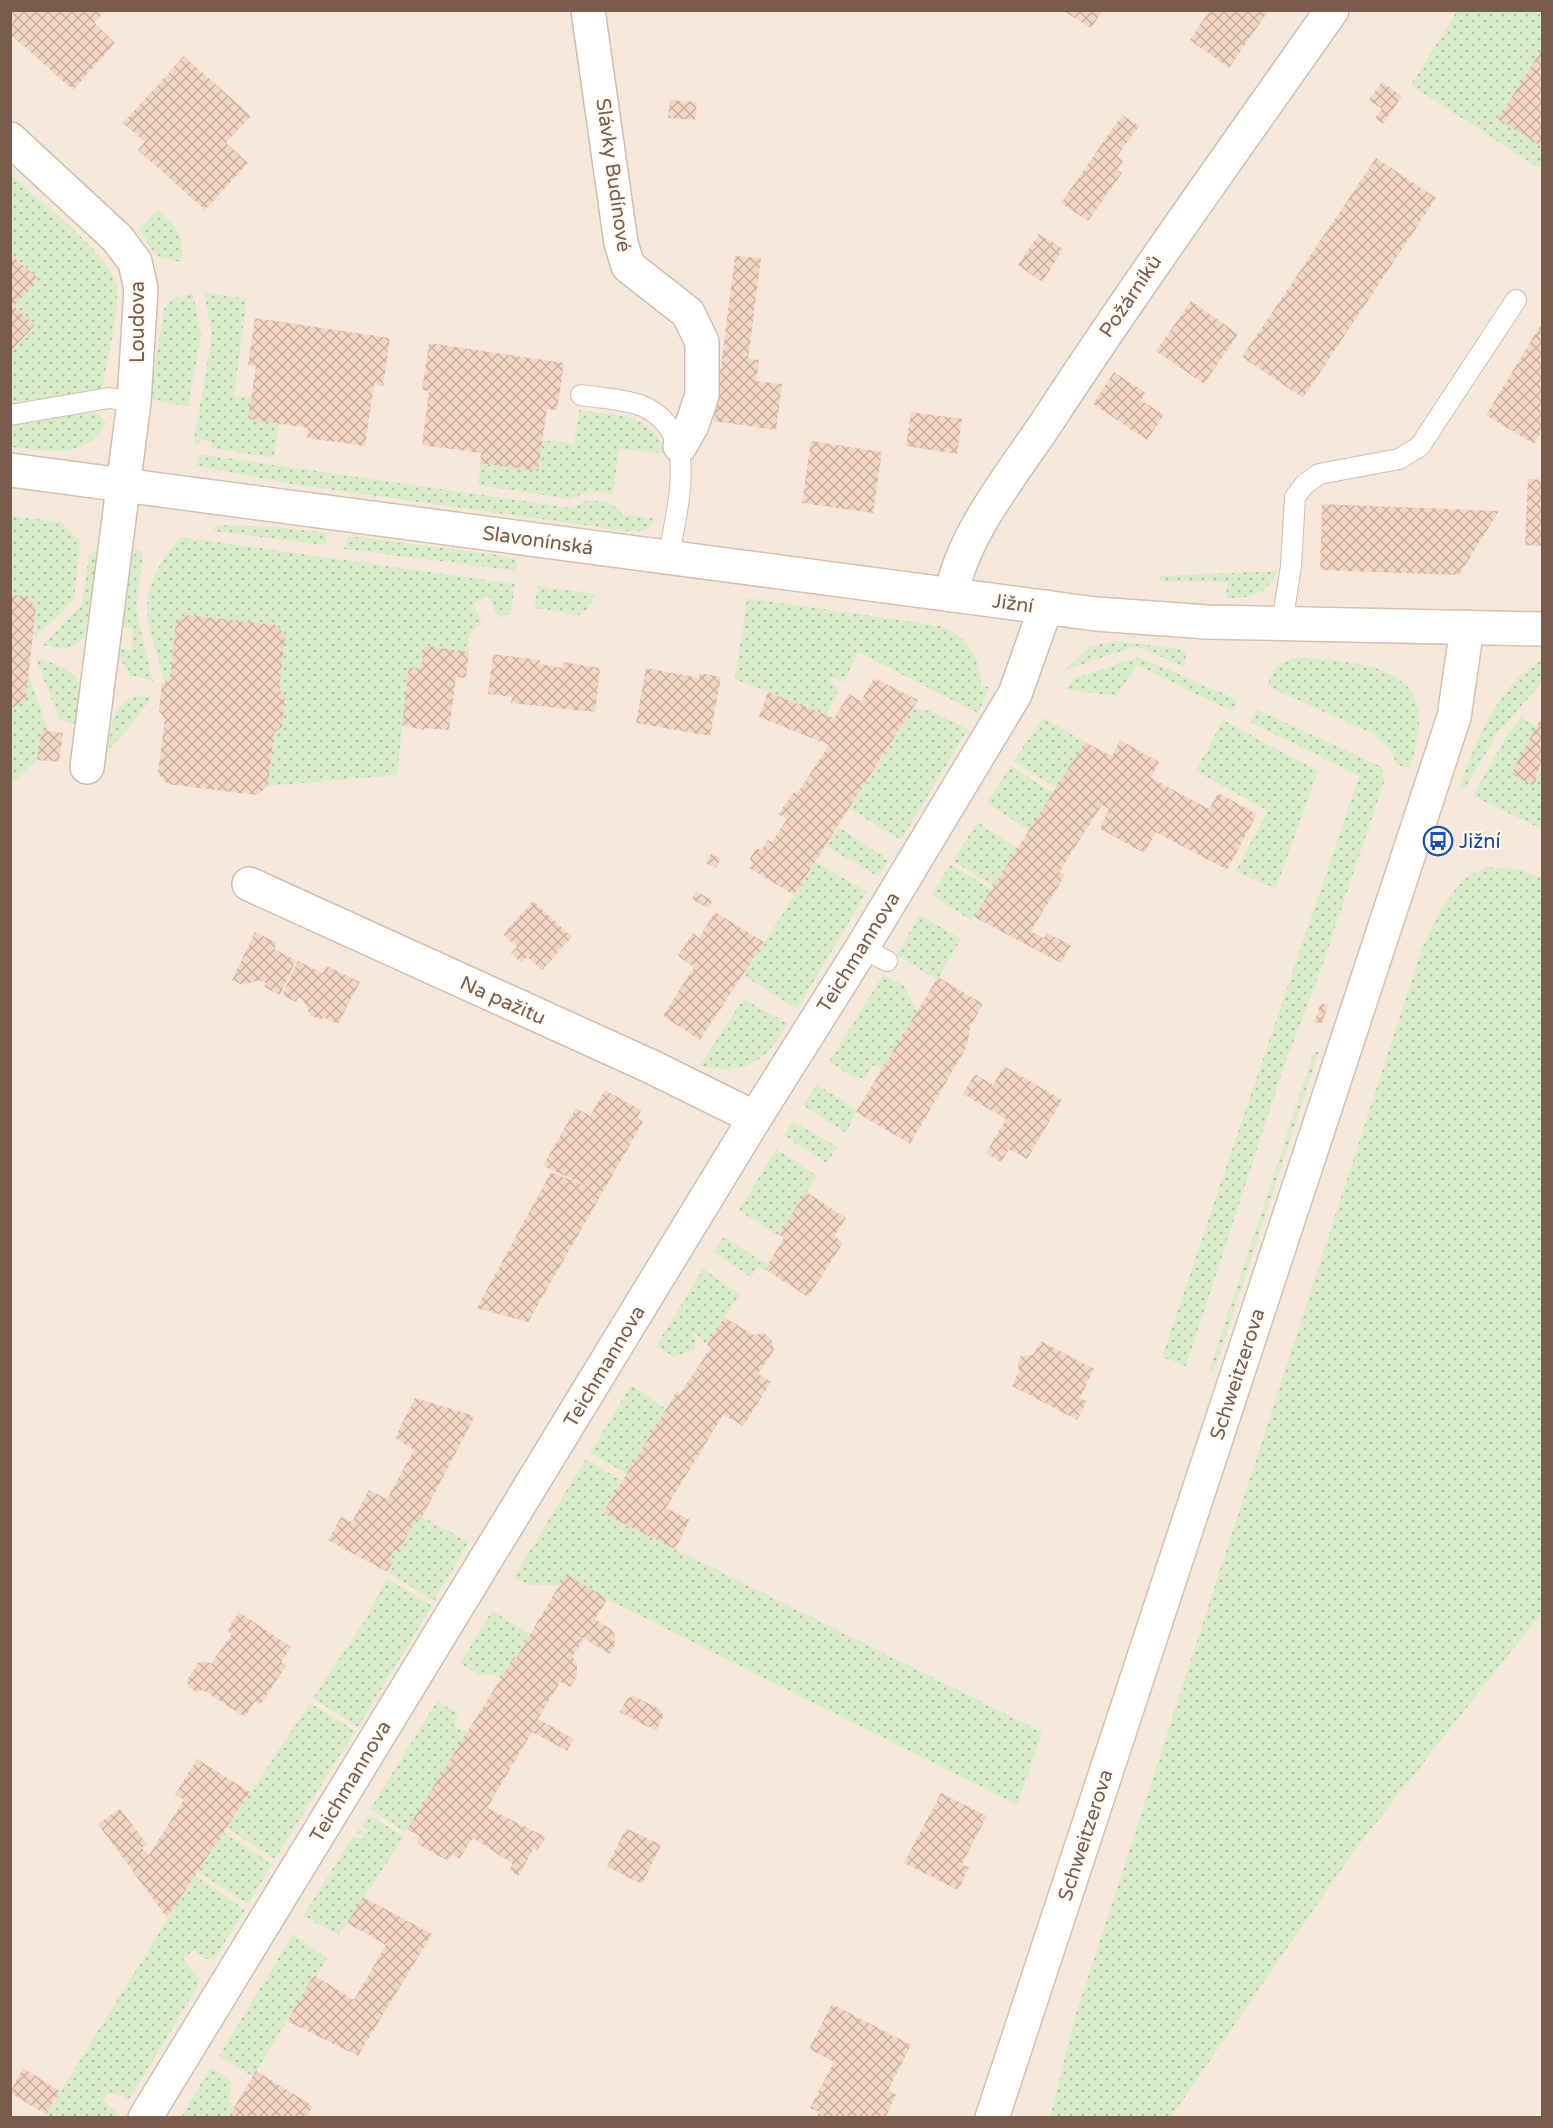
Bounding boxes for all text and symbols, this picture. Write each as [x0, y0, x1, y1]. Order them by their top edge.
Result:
street label: Slávky Budínové [590, 97, 636, 254]
street label: Požárníků [1094, 251, 1167, 342]
street label: Loudova [126, 281, 150, 363]
street label: Slavonínská [481, 521, 595, 561]
street label: Jižní [991, 589, 1035, 619]
bus stop icon: Jižní [1422, 825, 1454, 857]
place label: Jižní [1459, 830, 1500, 854]
street label: Teichmannova [812, 888, 906, 1017]
street label: Na pažitu [456, 971, 549, 1030]
street label: Teichmannova [559, 1301, 651, 1432]
street label: Schweitzerova [1205, 1305, 1271, 1443]
street label: Teichmannova [305, 1716, 397, 1847]
street label: Schweitzerova [1053, 1766, 1119, 1904]

